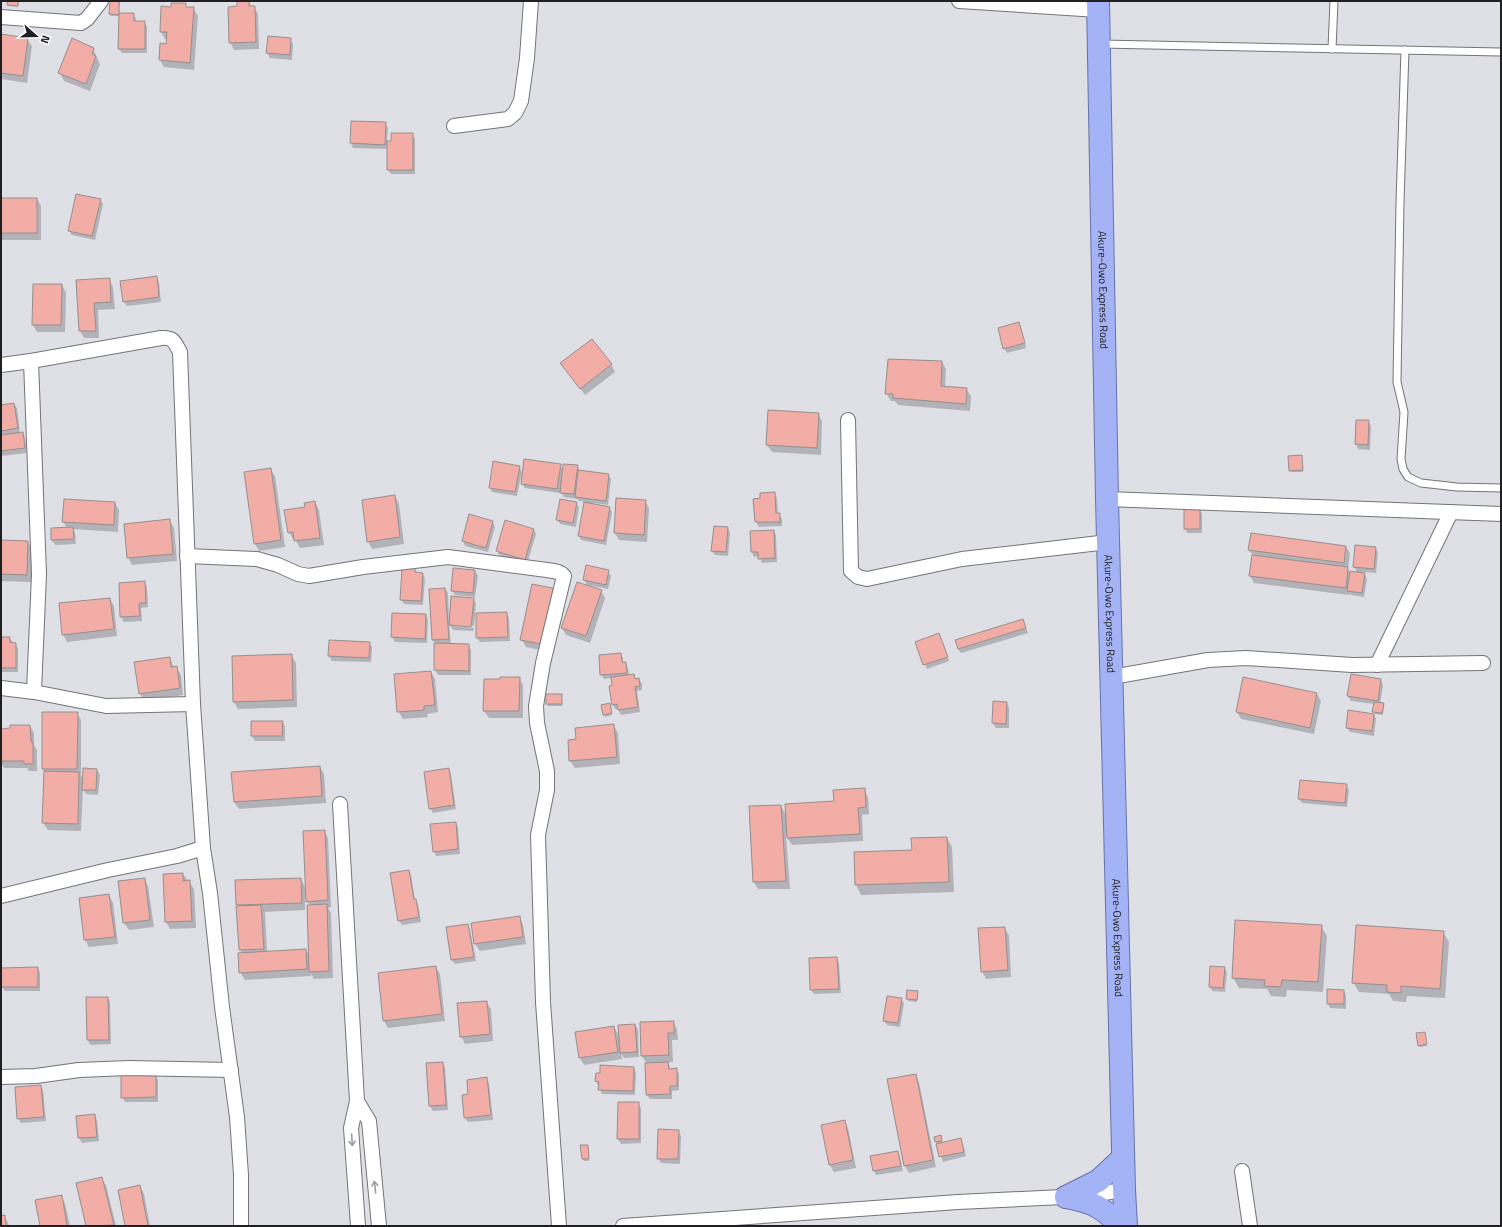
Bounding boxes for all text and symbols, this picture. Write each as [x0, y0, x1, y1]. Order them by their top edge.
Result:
north arrow [16, 16, 56, 56]
text: N [37, 33, 54, 46]
street label: Akure-Owo Express Road [1094, 231, 1112, 349]
street label: Akure-Owo Express Road [1100, 555, 1119, 673]
street label: Akure-Owo Express Road [1108, 878, 1127, 997]
one-way arrow [348, 1133, 356, 1146]
one-way arrow [372, 1181, 379, 1194]

